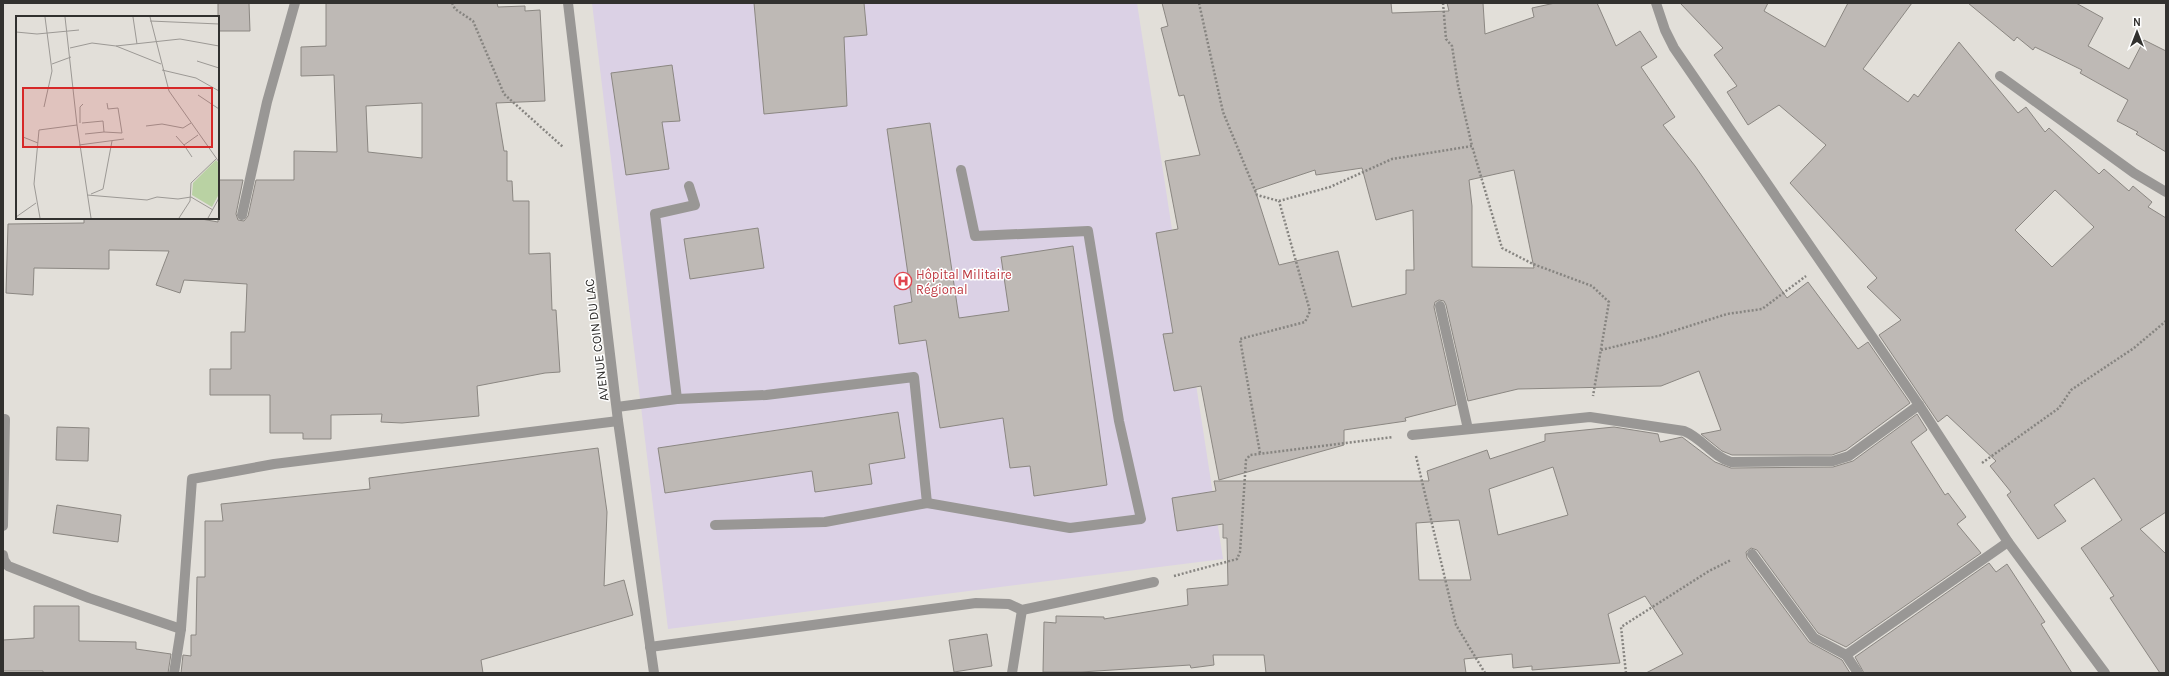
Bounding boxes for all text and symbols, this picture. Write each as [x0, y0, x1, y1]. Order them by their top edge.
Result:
north arrow [2117, 12, 2157, 52]
inset map [16, 16, 219, 219]
text: N [2133, 16, 2141, 29]
place label: Hôpital Militaire Régional [916, 267, 1012, 297]
hospital icon: Hôpital Militaire Régional [893, 271, 913, 291]
street label: AVENUE COIN DU LAC [582, 278, 611, 402]

